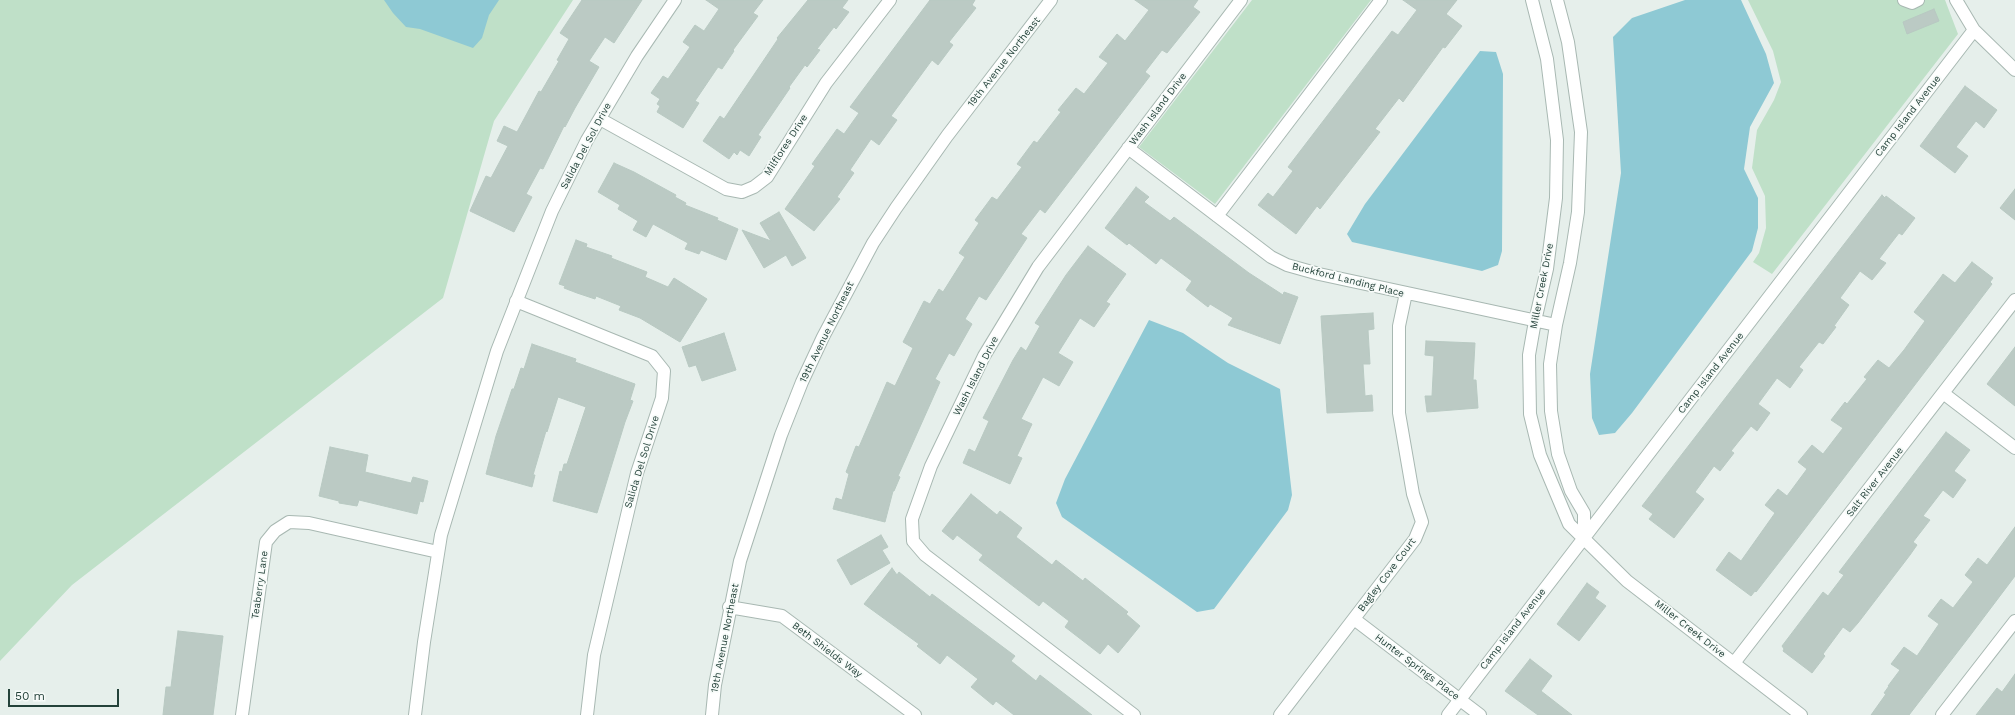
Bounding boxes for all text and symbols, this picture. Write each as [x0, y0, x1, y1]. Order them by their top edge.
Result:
street label: 19th Avenue Northeast [965, 15, 1043, 109]
street label: Wash Island Drive [1127, 71, 1189, 147]
street label: Camp Island Avenue [1873, 73, 1943, 159]
street label: Salida Del Sol Drive [558, 101, 614, 191]
street label: Milflores Drive [762, 112, 810, 178]
street label: Miller Creek Drive [1528, 242, 1556, 330]
street label: Buckford Landing Place [1291, 260, 1405, 300]
street label: 19th Avenue Northeast [797, 280, 857, 384]
street label: Camp Island Avenue [1676, 330, 1746, 416]
street label: Wash Island Drive [951, 334, 1001, 418]
street label: Salida Del Sol Drive [622, 414, 662, 510]
street label: Salt River Avenue [1844, 445, 1906, 519]
street label: Bagley Cove Court [1355, 536, 1419, 614]
street label: Teaberry Lane [249, 550, 271, 620]
street label: 19th Avenue Northeast [709, 582, 741, 694]
street label: Camp Island Avenue [1478, 586, 1548, 672]
street label: Miller Creek Drive [1652, 598, 1728, 660]
street label: Beth Shields Way [790, 620, 864, 680]
street label: Hunter Springs Place [1372, 631, 1462, 703]
scale bar [10, 681, 121, 707]
text: 50 m [15, 689, 45, 703]

